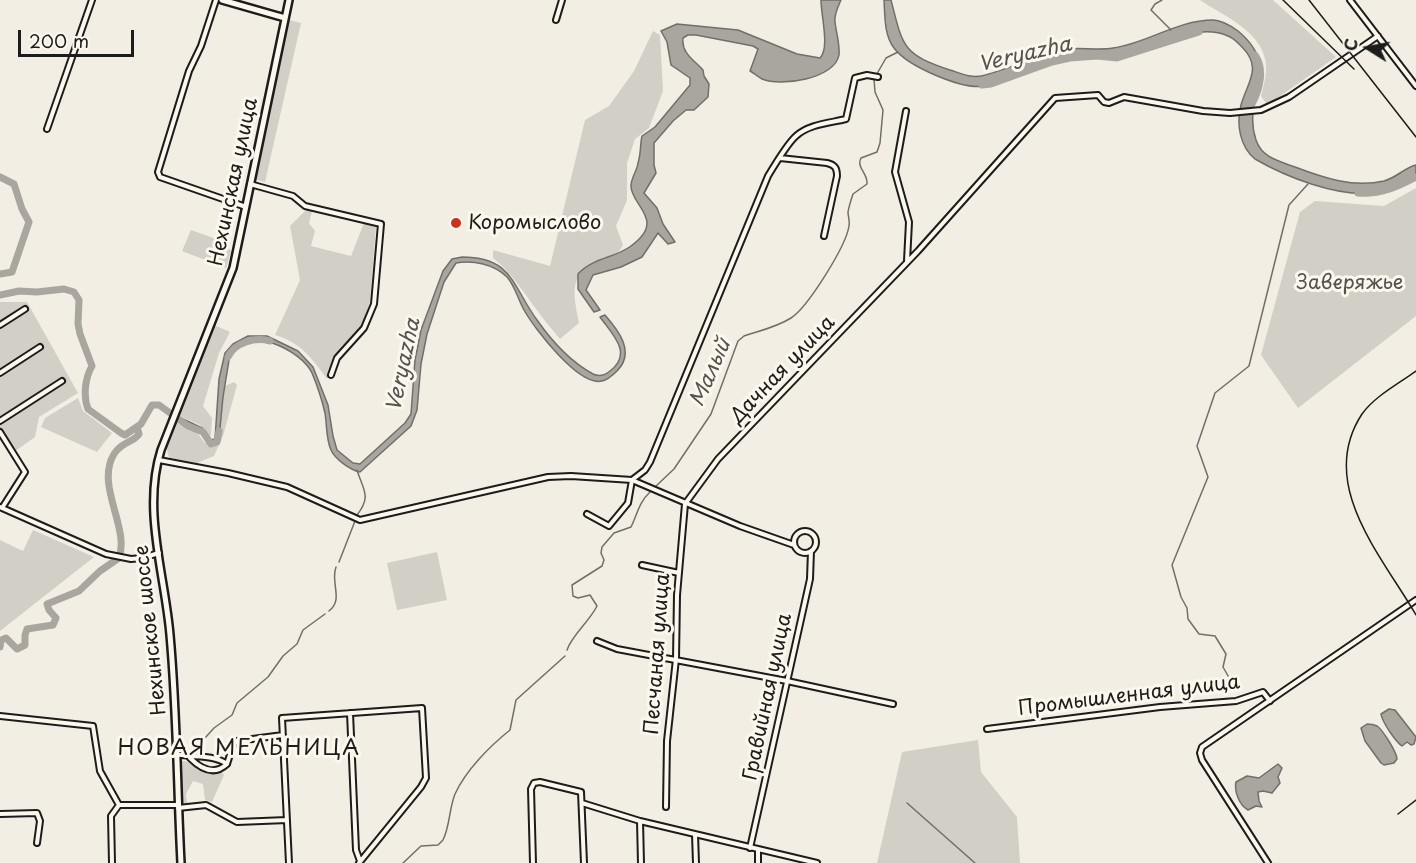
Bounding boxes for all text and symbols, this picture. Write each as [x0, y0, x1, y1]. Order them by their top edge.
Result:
scale bar [21, 18, 136, 56]
north arrow [1338, 18, 1398, 78]
text: 200 m [29, 27, 89, 54]
water label: Veryazha [976, 32, 1074, 78]
text: С [1337, 36, 1363, 53]
street label: Нехинская улица [204, 96, 264, 268]
place label: Коромыслово [468, 211, 601, 235]
marker: Коромыслово [449, 216, 463, 230]
park label: Заверяжье [1297, 271, 1403, 295]
street label: Дачная улица [726, 311, 840, 429]
water label: Veryazha [382, 316, 426, 414]
water label: Малый [685, 335, 737, 411]
street label: Нехинское шоссе [130, 544, 172, 716]
street label: Песчаная улица [640, 572, 676, 736]
street label: Гравийная улица [739, 611, 797, 783]
street label: Промышленная улица [1017, 670, 1241, 722]
district label: НОВАЯ МЕЛЬНИЦА [118, 736, 360, 762]

